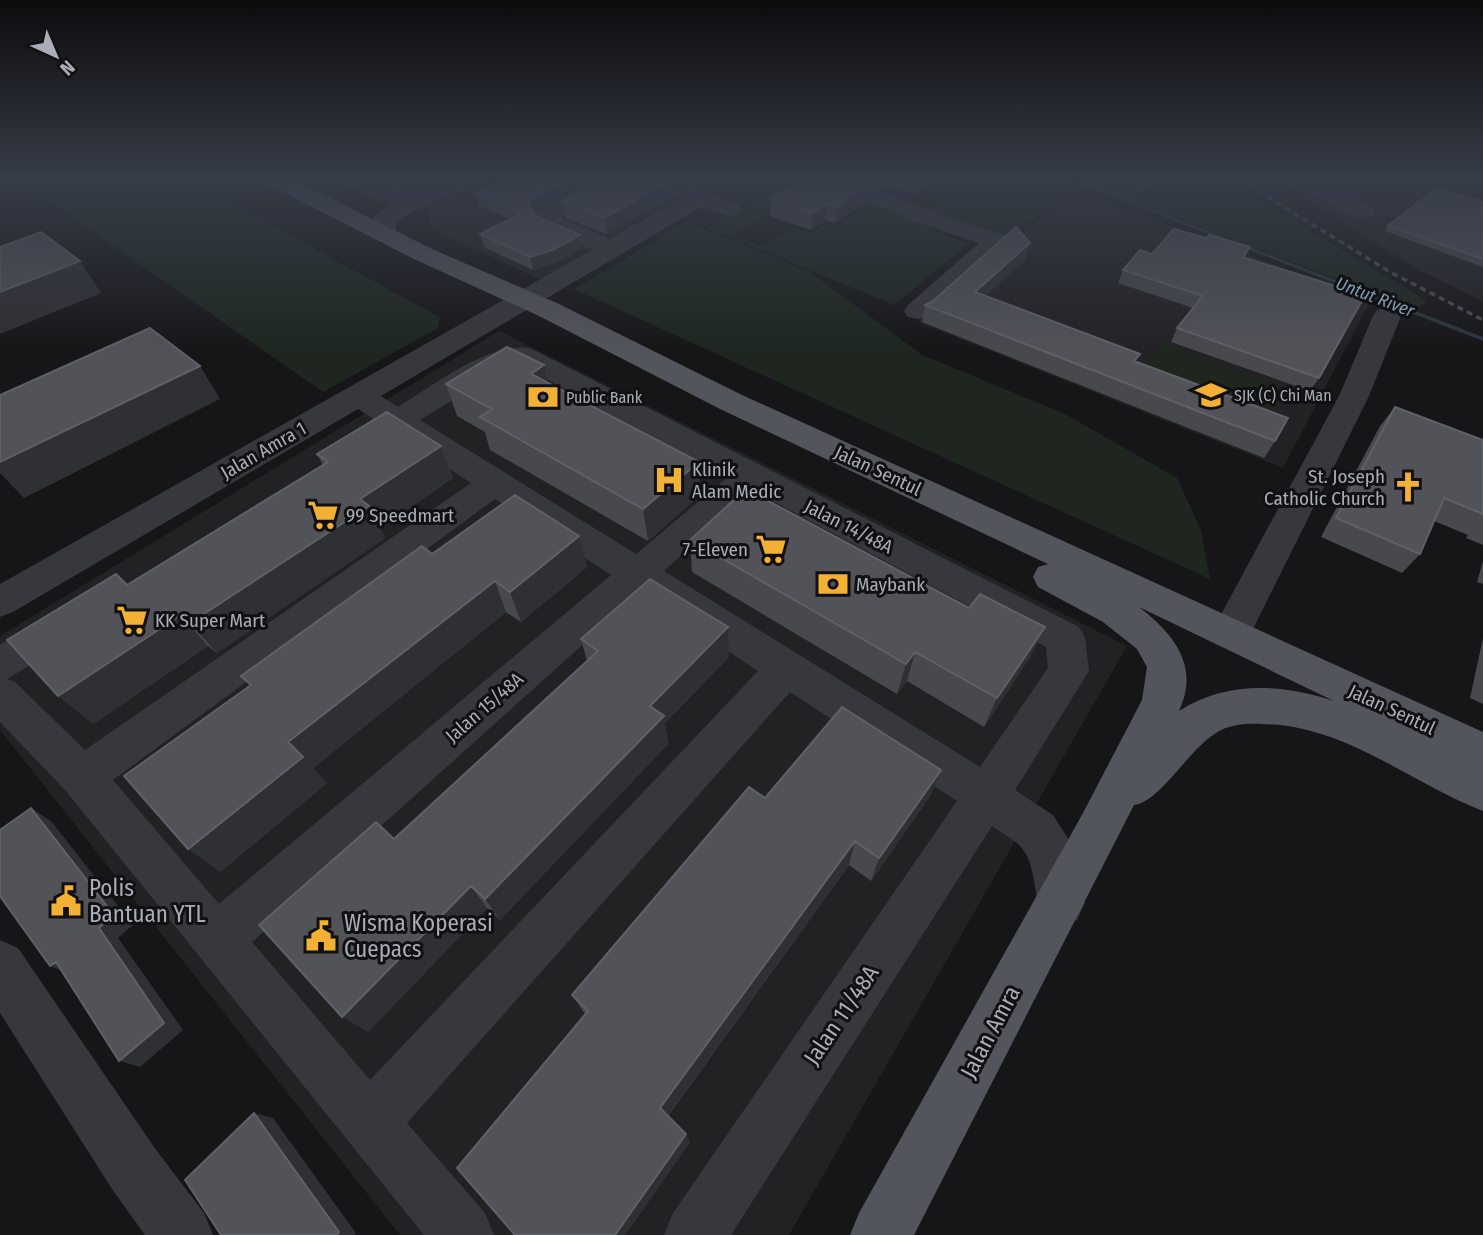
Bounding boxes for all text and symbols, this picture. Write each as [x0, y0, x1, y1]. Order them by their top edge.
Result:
north arrow [21, 21, 91, 91]
text: N [55, 56, 80, 80]
water label: Untut River [1333, 272, 1418, 322]
school or university icon: SJK (C) Chi Man [1194, 378, 1228, 412]
bank icon: Public Bank [526, 380, 560, 414]
place label: SJK (C) Chi Man [1234, 386, 1332, 405]
place label: Public Bank [566, 388, 643, 407]
street label: Jalan Amra 1 [216, 417, 310, 484]
street label: Jalan Sentul [831, 440, 925, 501]
place label: Klinik Alam Medic [692, 458, 781, 503]
hospital icon: Klinik Alam Medic [652, 463, 686, 497]
place label: St. Joseph Catholic Church [1264, 465, 1385, 510]
church icon: St. Joseph Catholic Church [1391, 470, 1425, 504]
street label: Jalan 14/48A [801, 494, 897, 558]
supermarket icon: 99 Speedmart [306, 498, 340, 532]
place label: 99 Speedmart [346, 504, 455, 527]
supermarket icon: 7-Eleven [754, 532, 788, 566]
place label: 7-Eleven [683, 538, 748, 561]
bank icon: Maybank [816, 567, 850, 601]
place label: Maybank [856, 573, 925, 596]
supermarket icon: KK Super Mart [115, 603, 149, 637]
place label: KK Super Mart [155, 609, 266, 632]
street label: Jalan 15/48A [441, 667, 528, 747]
street label: Jalan Sentul [1345, 679, 1439, 740]
place label: Polis Bantuan YTL [89, 874, 206, 928]
public building icon: Polis Bantuan YTL [49, 884, 83, 918]
place label: Wisma Koperasi Cuepacs [344, 909, 493, 963]
public building icon: Wisma Koperasi Cuepacs [304, 919, 338, 953]
street label: Jalan 11/48A [798, 960, 884, 1070]
street label: Jalan Amra [954, 981, 1026, 1083]

